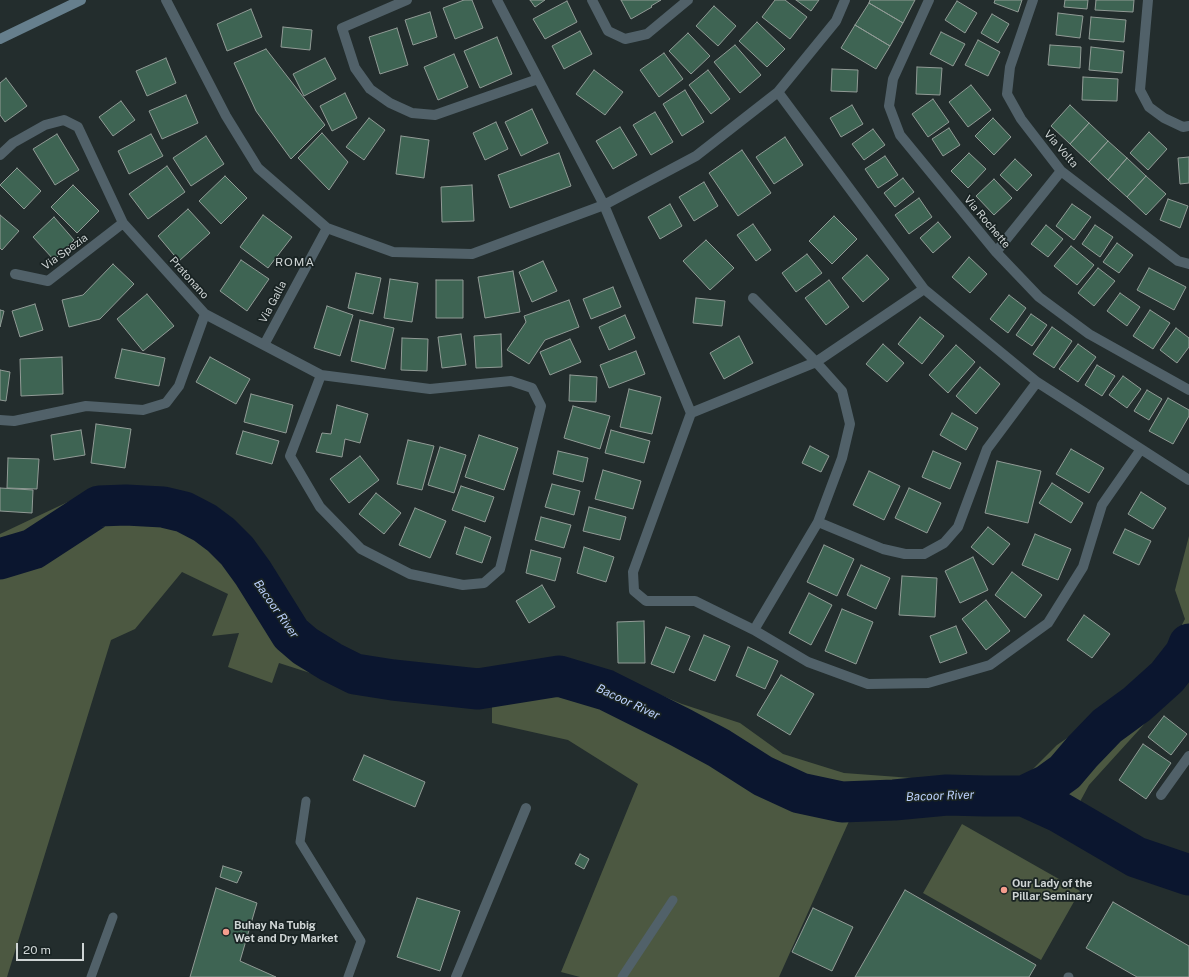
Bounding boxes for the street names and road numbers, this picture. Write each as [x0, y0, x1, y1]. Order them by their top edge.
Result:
street label: Via Volta [1041, 128, 1081, 170]
street label: Via Rochette [961, 193, 1013, 251]
street label: Via Spezia [40, 231, 90, 273]
street label: Pratonano [167, 254, 211, 302]
street label: Via Galla [256, 279, 290, 325]

